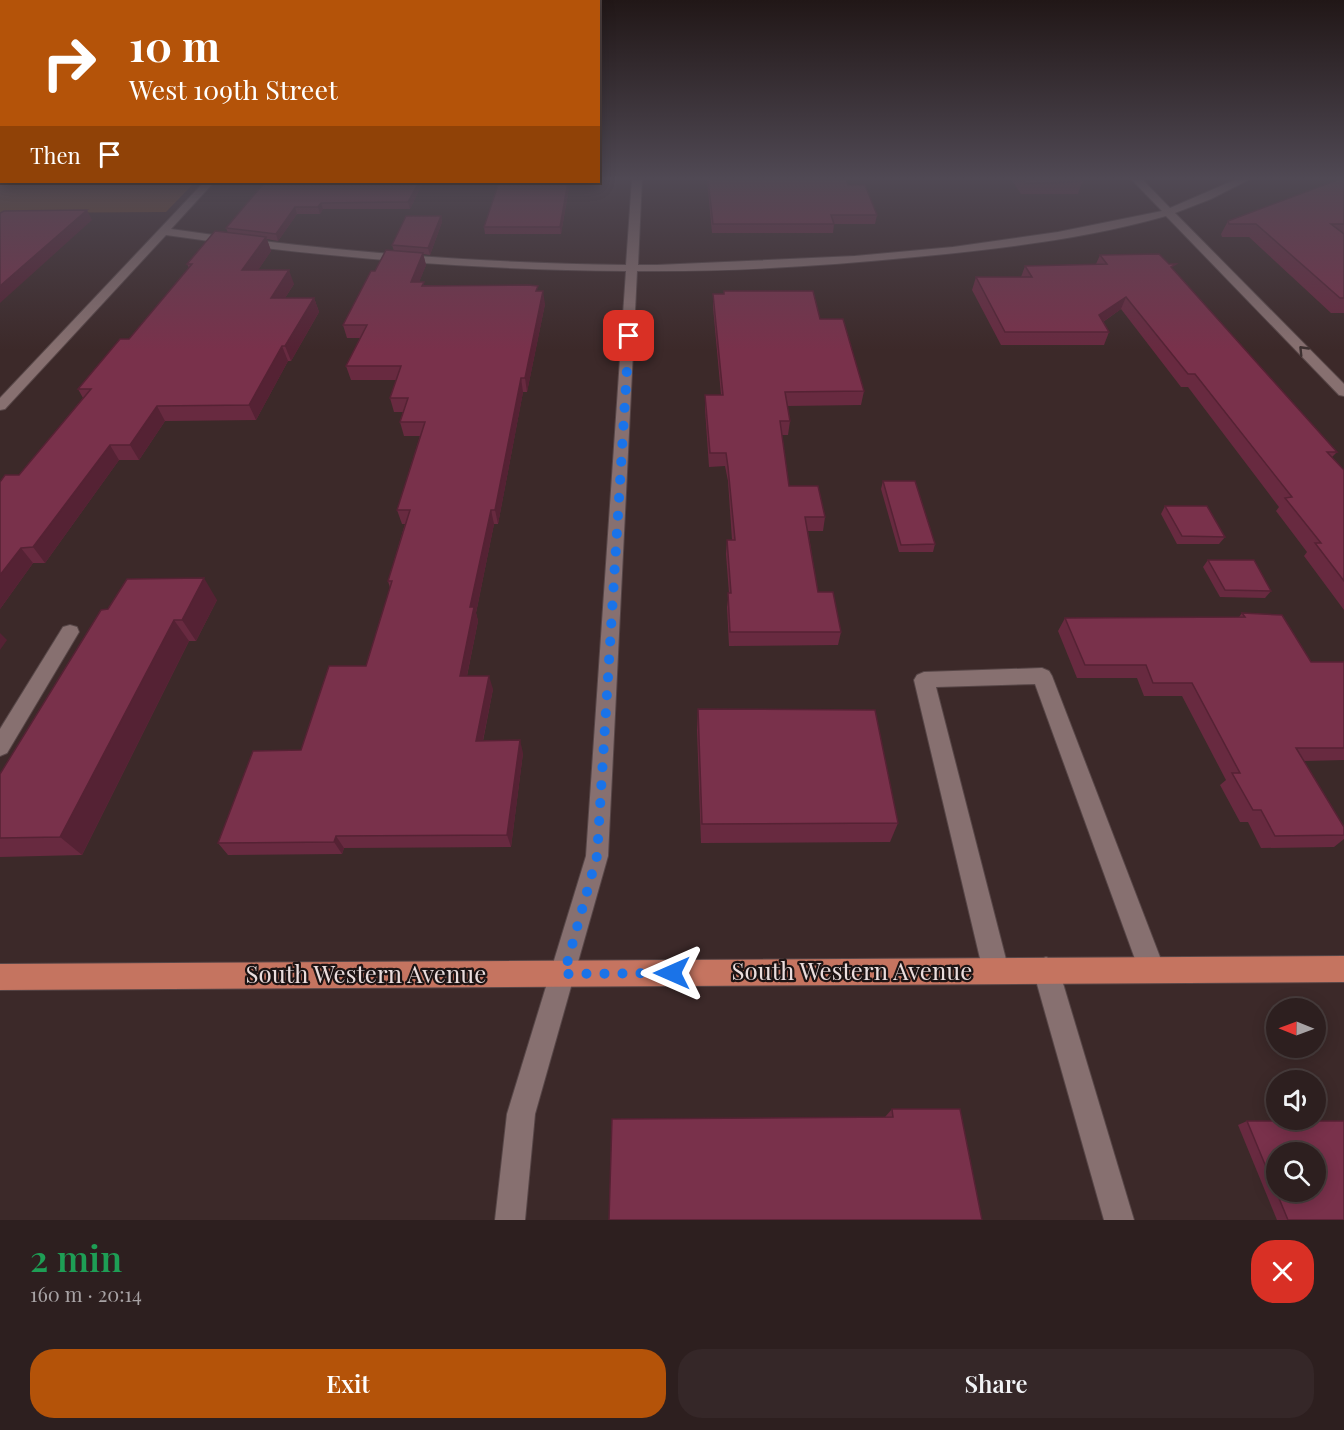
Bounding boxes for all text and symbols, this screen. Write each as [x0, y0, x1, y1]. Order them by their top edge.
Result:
text: 10 m [129, 17, 220, 73]
icon: right [30, 24, 108, 102]
text: West 109th Street [129, 71, 338, 107]
icon: arrive [93, 138, 126, 171]
text: Then [30, 140, 81, 170]
pin [603, 310, 654, 361]
icon: arrive [612, 319, 645, 352]
one-way arrow [1299, 347, 1310, 357]
position arrow [640, 941, 704, 1005]
street label: South Western Avenue [732, 954, 972, 986]
street label: South Western Avenue [246, 957, 486, 989]
north arrow [1266, 998, 1326, 1058]
map controls [1266, 998, 1326, 1202]
button: sound [1266, 1070, 1326, 1130]
button: search [1266, 1142, 1326, 1202]
text: 2 min [30, 1233, 122, 1281]
button: close [1251, 1240, 1314, 1303]
text: 160 m · 20:14 [30, 1280, 142, 1307]
button: Exit [30, 1349, 666, 1418]
button: Share [678, 1349, 1314, 1418]

